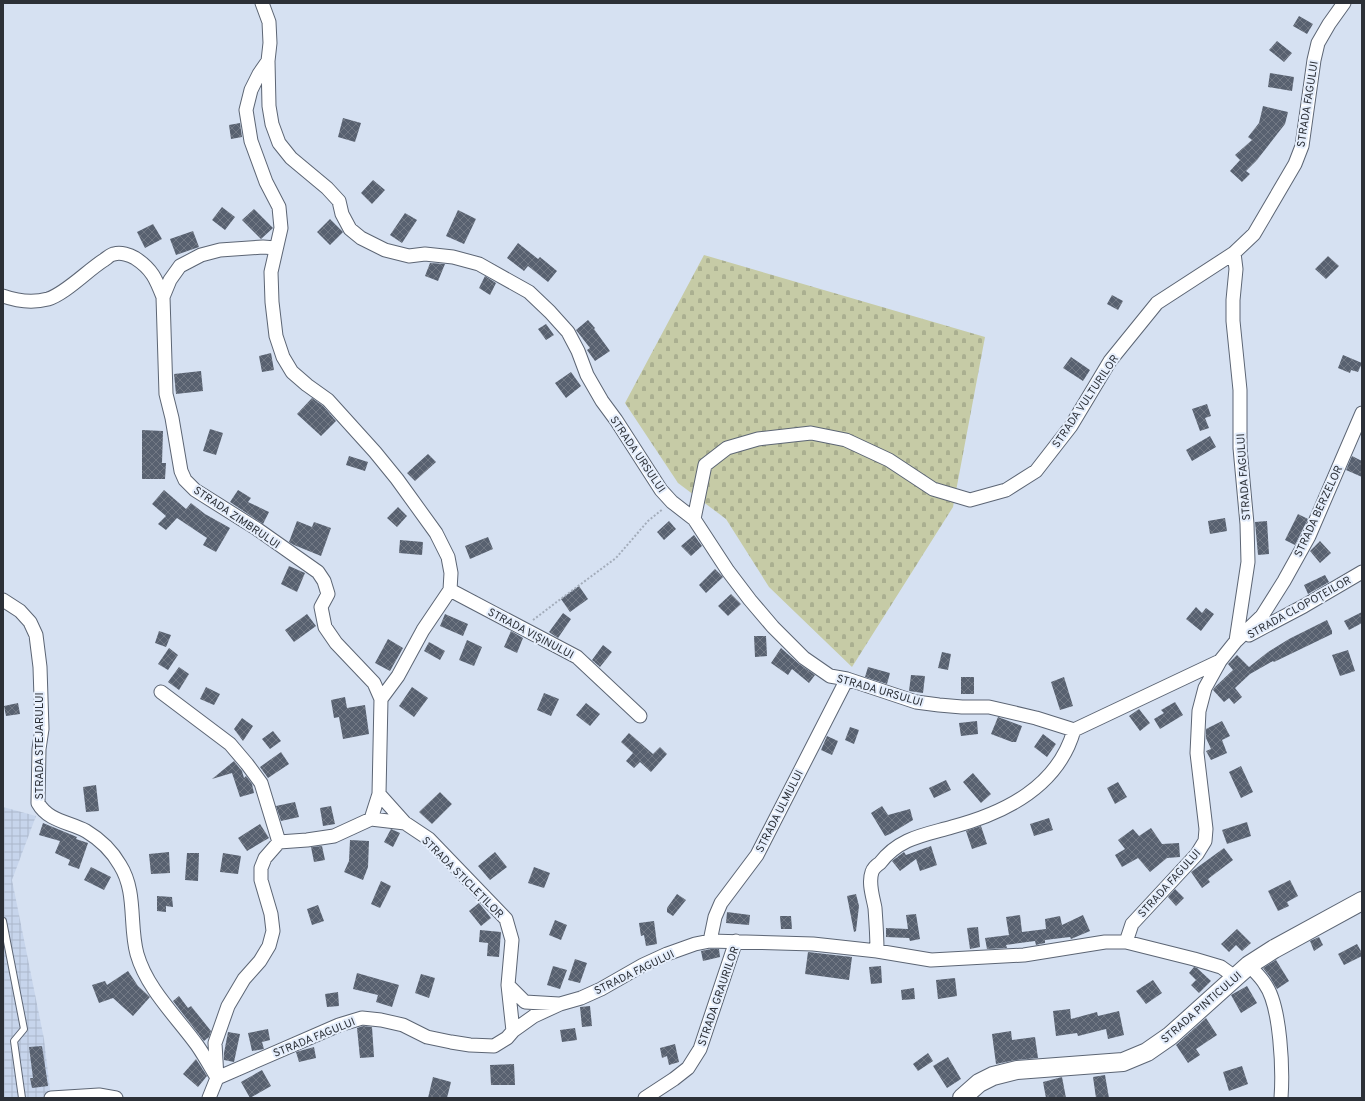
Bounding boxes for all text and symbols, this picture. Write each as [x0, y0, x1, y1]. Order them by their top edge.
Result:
street label: STRADA FAGULUI [1294, 60, 1322, 148]
street label: STRADA VULTURILOR [1050, 352, 1122, 451]
street label: STRADA URSULUI [606, 414, 668, 495]
street label: STRADA FAGULUI [1234, 433, 1254, 521]
street label: STRADA BERZELOR [1292, 463, 1346, 560]
street label: STRADA ZIMBRULUI [191, 484, 282, 552]
street label: STRADA CLOPOȚEILOR [1245, 573, 1354, 642]
street label: STRADA VIȘINULUI [485, 605, 576, 662]
street label: STRADA URSULUI [835, 672, 925, 710]
street label: STRADA STEJARULUI [33, 692, 47, 800]
street label: STRADA ULMULUI [753, 768, 807, 855]
street label: STRADA STICLEȚILOR [418, 834, 506, 922]
street label: STRADA FAGULUI [1135, 847, 1204, 921]
street label: STRADA GRAURILOR [695, 945, 743, 1048]
street label: STRADA FAGULUI [592, 947, 677, 998]
street label: STRADA PINTICULUI [1158, 969, 1245, 1047]
street label: STRADA FAGULUI [271, 1015, 357, 1061]

